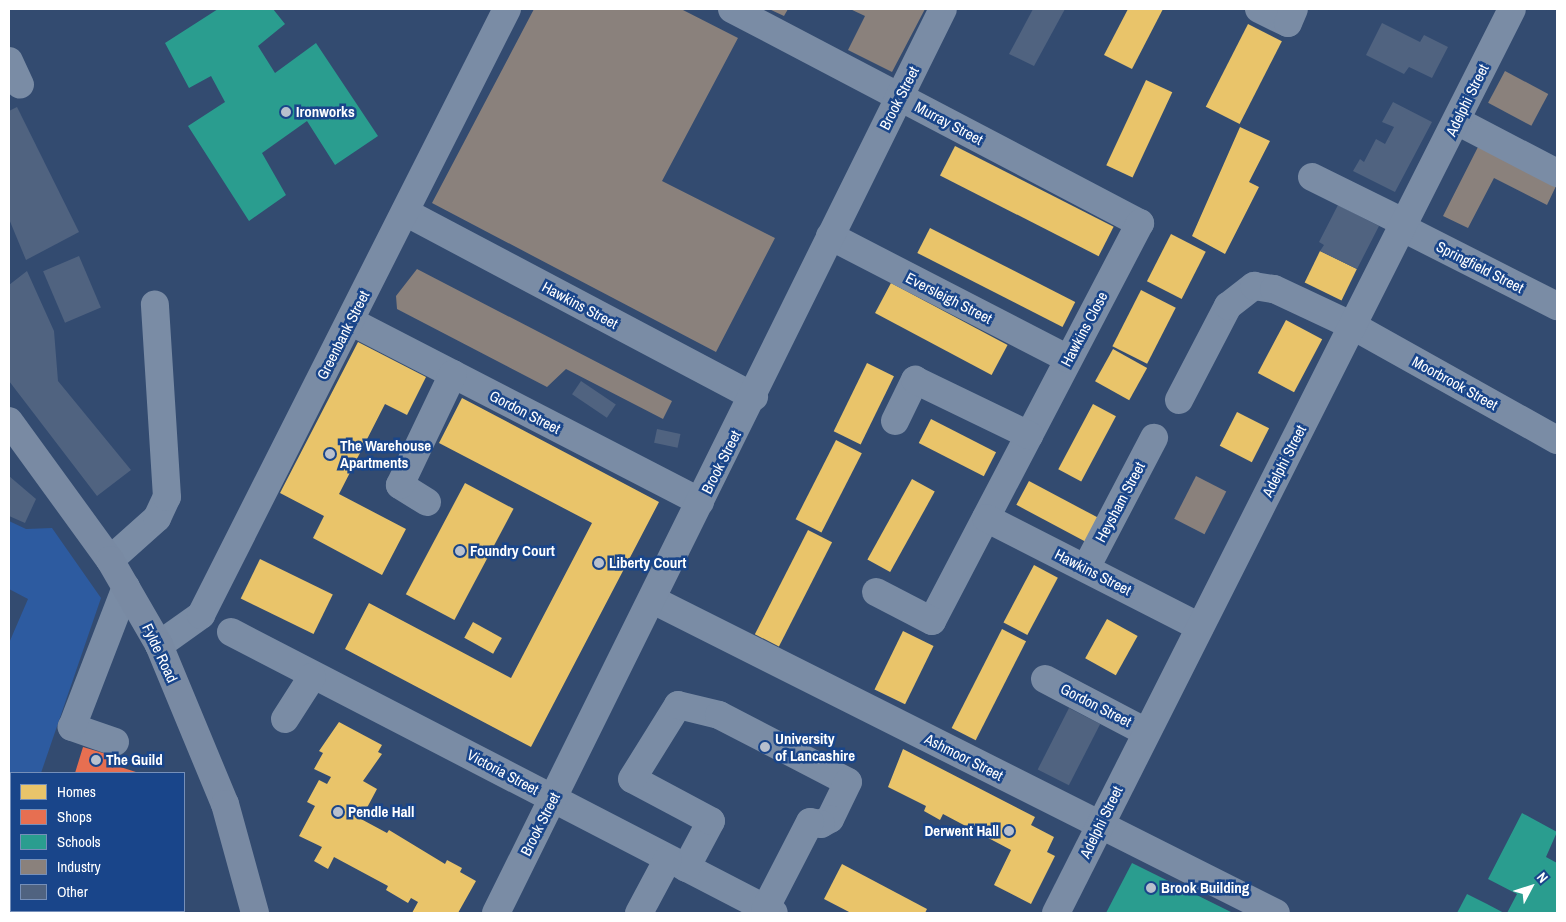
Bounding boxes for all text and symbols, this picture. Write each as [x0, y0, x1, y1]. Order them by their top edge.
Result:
street label: Adelphi Street [1442, 61, 1492, 139]
street label: Brook Street [875, 63, 923, 133]
street label: Murray Street [912, 98, 986, 148]
place label: Ironworks [296, 103, 355, 121]
marker: Ironworks [280, 106, 292, 118]
street label: Springfield Street [1433, 237, 1527, 297]
street label: Eversleigh Street [903, 269, 995, 327]
street label: Hawkins Street [539, 277, 621, 333]
street label: Greenbank Street [313, 288, 373, 382]
street label: Hawkins Close [1057, 289, 1111, 369]
street label: Moorbrook Street [1409, 352, 1501, 414]
street label: Gordon Street [486, 386, 564, 438]
street label: Adelphi Street [1258, 422, 1310, 500]
street label: Brook Street [697, 427, 745, 497]
place label: The Warehouse Apartments [340, 436, 431, 471]
marker: The Warehouse Apartments [324, 448, 336, 460]
street label: Heysham Street [1091, 459, 1149, 545]
place label: Foundry Court [470, 542, 555, 560]
marker: Foundry Court [454, 545, 466, 557]
street label: Hawkins Street [1052, 545, 1134, 599]
place label: Liberty Court [609, 554, 686, 572]
marker: Liberty Court [593, 557, 605, 569]
street label: Fylde Road [139, 621, 181, 685]
street label: Gordon Street [1057, 679, 1135, 731]
place label: University of Lancashire [775, 729, 855, 764]
street label: Ashmoor Street [922, 730, 1006, 784]
marker: University of Lancashire [759, 741, 771, 753]
street label: Victoria Street [464, 746, 542, 798]
place label: The Guild [106, 751, 163, 769]
marker: The Guild [90, 754, 102, 766]
legend [10, 772, 185, 912]
text: Homes [57, 781, 96, 802]
street label: Adelphi Street [1076, 783, 1126, 861]
street label: Brook Street [516, 789, 564, 859]
place label: Pendle Hall [348, 803, 414, 821]
text: Shops [57, 806, 92, 827]
marker: Pendle Hall [332, 806, 344, 818]
place label: Derwent Hall [924, 822, 999, 840]
marker: Derwent Hall [1003, 825, 1015, 837]
text: Schools [57, 831, 101, 852]
text: Industry [57, 856, 101, 877]
north arrow [1506, 862, 1556, 912]
text: N [1533, 868, 1552, 886]
place label: Brook Building [1161, 879, 1249, 897]
text: Other [57, 881, 88, 902]
marker: Brook Building [1145, 882, 1157, 894]

